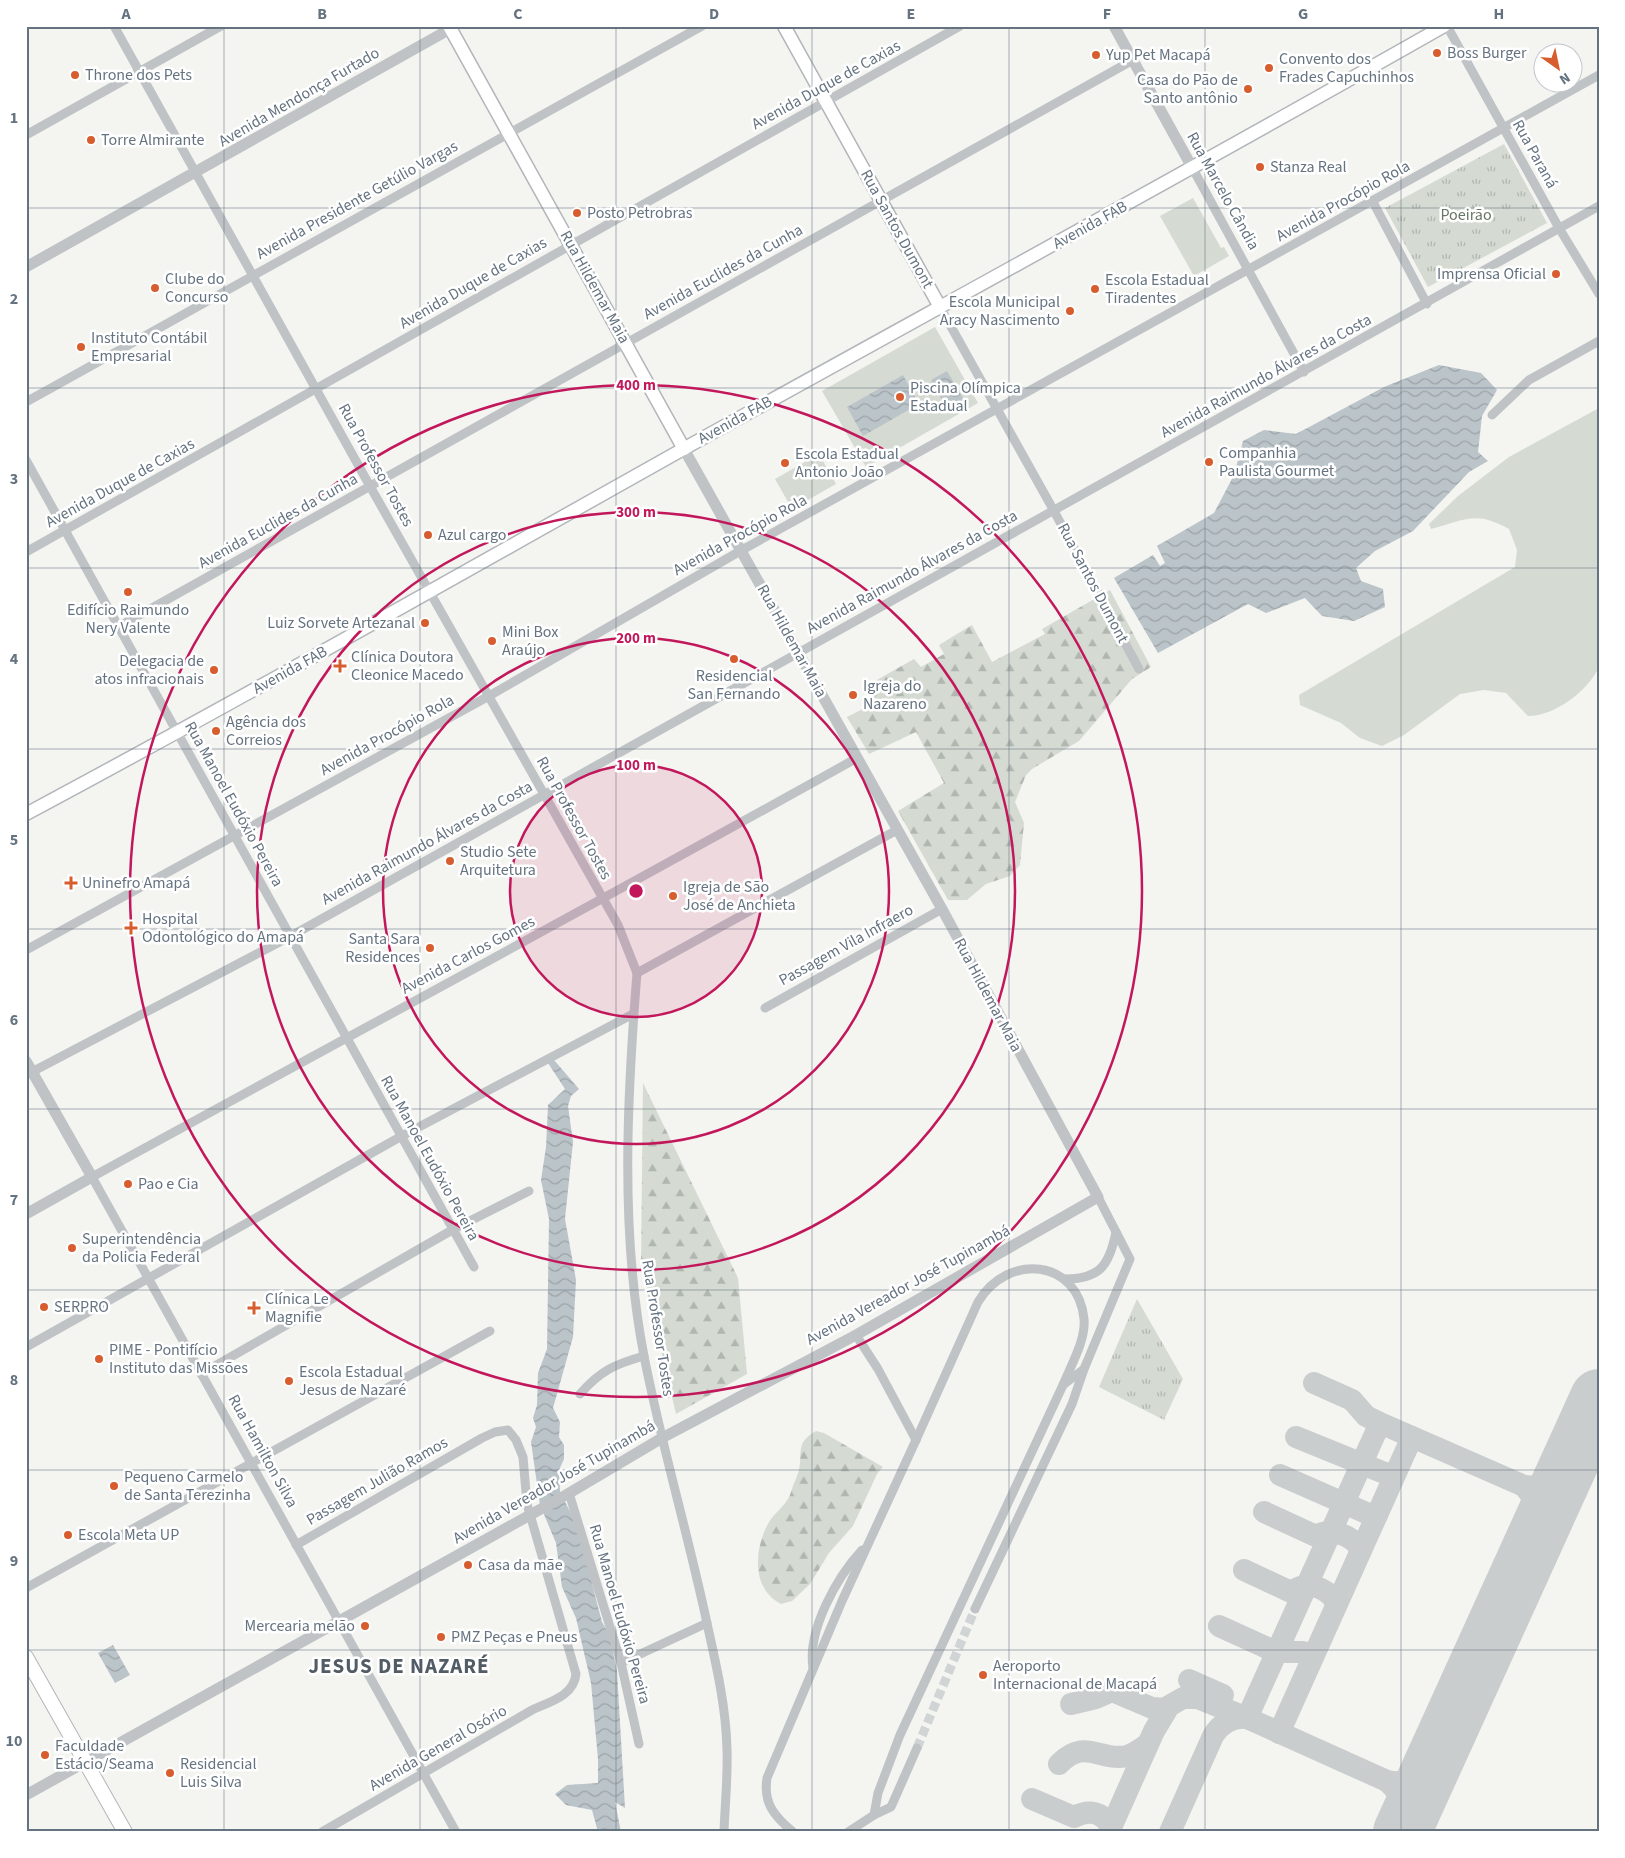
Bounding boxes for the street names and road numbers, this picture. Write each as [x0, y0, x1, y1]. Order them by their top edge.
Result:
street label: Avenida Duque de Caxias [748, 35, 905, 135]
street label: Avenida Mendonça Furtado [215, 42, 383, 152]
street label: Rua Paraná [1507, 116, 1563, 192]
street label: Rua Marcelo Cândia [1181, 128, 1265, 254]
street label: Avenida Presidente Getúlio Vargas [252, 135, 462, 265]
street label: Avenida Procópio Rola [1272, 155, 1414, 247]
street label: Rua Santos Dumont [855, 166, 939, 293]
street label: Avenida FAB [1049, 195, 1131, 255]
street label: Avenida Euclides da Cunha [639, 219, 807, 325]
street label: Rua Hildemar Maia [555, 227, 635, 347]
street label: Avenida Duque de Caxias [395, 232, 551, 334]
street label: Avenida Raimundo Álvares da Costa [1157, 309, 1375, 443]
street label: Avenida FAB [694, 390, 776, 450]
street label: Rua Professor Tostes [333, 399, 419, 531]
street label: Avenida Duque de Caxias [42, 433, 199, 533]
street label: Avenida Euclides da Cunha [194, 468, 362, 574]
street label: Avenida Procópio Rola [669, 489, 811, 581]
street label: Avenida Raimundo Álvares da Costa [803, 505, 1021, 639]
street label: Rua Santos Dumont [1052, 519, 1134, 647]
street label: Rua Hildemar Maia [752, 581, 832, 701]
street label: Avenida FAB [249, 640, 331, 700]
street label: Avenida Procópio Rola [316, 689, 458, 781]
street label: Rua Manoel Eudóxio Pereira [179, 717, 289, 891]
street label: Rua Professor Tostes [531, 752, 617, 884]
street label: Avenida Raimundo Álvares da Costa [318, 776, 536, 910]
street label: Passagem Vila Infraero [775, 899, 917, 991]
street label: Avenida Carlos Gomes [397, 910, 539, 1000]
street label: Rua Hildemar Maia [949, 934, 1027, 1056]
street label: Rua Manoel Eudóxio Pereira [375, 1071, 485, 1245]
street label: Avenida Vereador José Tupinambá [802, 1220, 1014, 1350]
street label: Rua Professor Tostes [636, 1258, 680, 1398]
street label: Rua Hamilton Silva [223, 1390, 303, 1512]
street label: Avenida Vereador José Tupinambá [449, 1415, 659, 1549]
street label: Passagem Julião Ramos [302, 1431, 452, 1531]
street label: Rua Manoel Eudóxio Pereira [584, 1522, 656, 1706]
street label: Avenida General Osório [365, 1699, 511, 1797]

